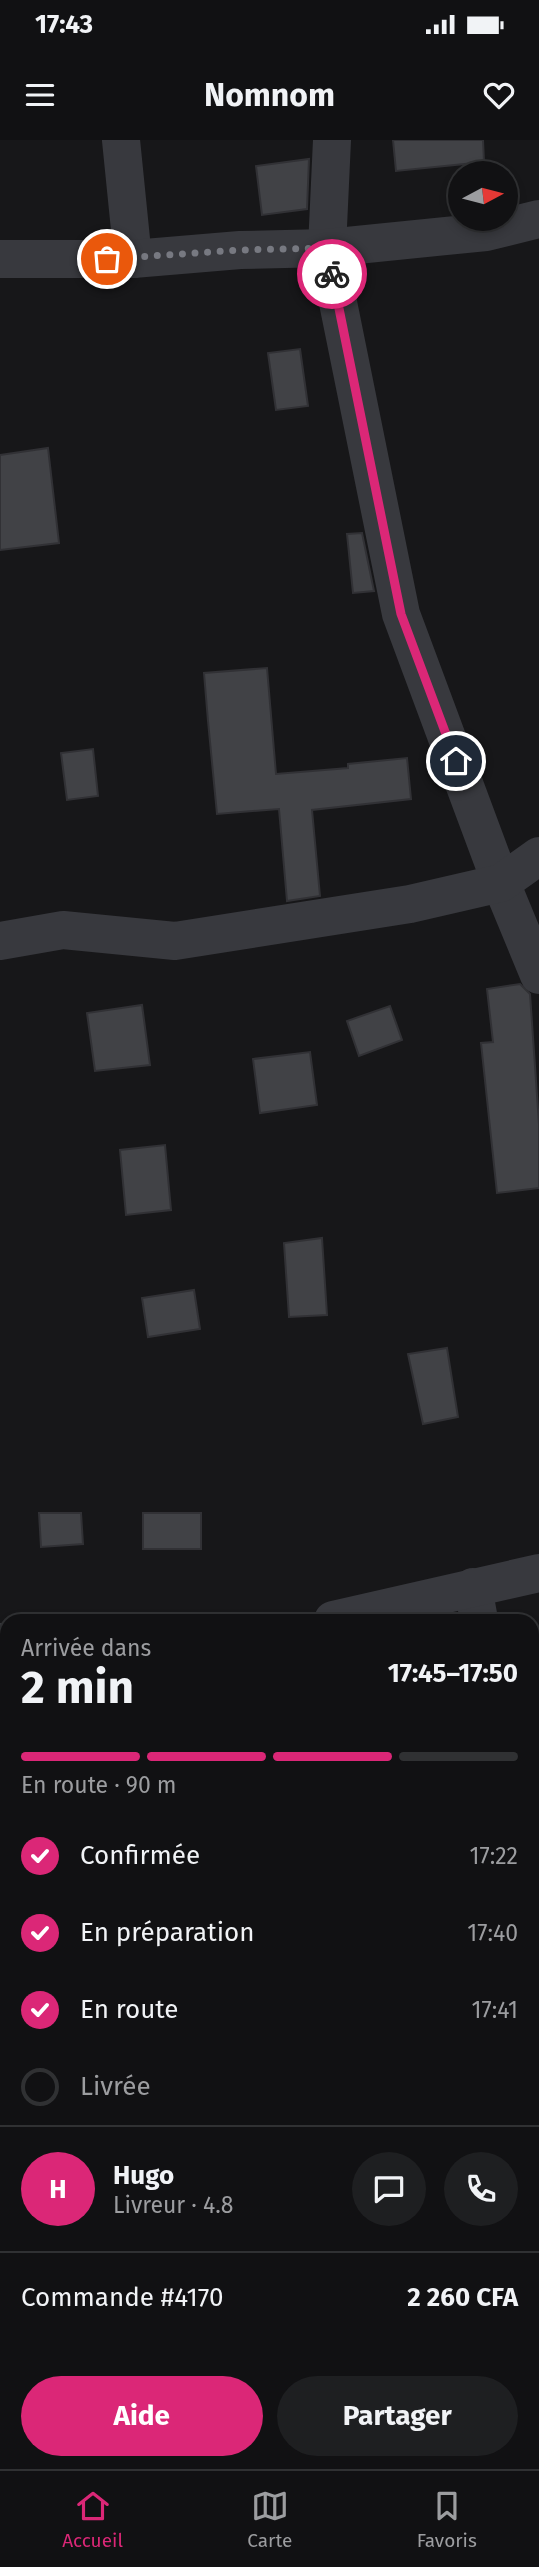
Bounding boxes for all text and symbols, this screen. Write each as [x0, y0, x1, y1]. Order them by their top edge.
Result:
text: 17:43 [35, 9, 93, 40]
icon: menu [21, 76, 59, 114]
text: Nomnom [204, 76, 335, 114]
icon: heart [480, 76, 518, 114]
north arrow [448, 161, 518, 231]
map controls [448, 161, 518, 231]
pin [77, 229, 137, 289]
courier [297, 239, 367, 309]
icon: bag [88, 240, 126, 278]
icon: bike [313, 255, 351, 293]
pin [426, 731, 486, 791]
icon: home [437, 742, 475, 780]
text: Arrivée dans [21, 1634, 151, 1662]
text: 17:45–17:50 [388, 1658, 518, 1689]
text: 2 min [21, 1660, 134, 1715]
text: En route · 90 m [21, 1771, 177, 1799]
icon: check [21, 1837, 59, 1875]
text: Confirmée [80, 1840, 200, 1871]
text: 17:22 [470, 1842, 518, 1870]
icon: check [21, 1914, 59, 1952]
text: En préparation [80, 1917, 254, 1948]
text: 17:40 [467, 1919, 518, 1947]
icon: check [21, 1991, 59, 2029]
text: En route [80, 1994, 179, 2025]
text: 17:41 [472, 1996, 518, 2024]
text: Livrée [80, 2071, 151, 2102]
button: chat [352, 2152, 426, 2226]
button: phone [444, 2152, 518, 2226]
text: Hugo [113, 2160, 174, 2191]
text: H [49, 2174, 67, 2205]
text: Livreur · 4.8 [113, 2191, 233, 2219]
text: Commande #4170 [21, 2282, 224, 2313]
text: 2 260 CFA [407, 2282, 518, 2313]
button: Aide [21, 2376, 263, 2456]
button: Partager [277, 2376, 518, 2456]
tab: Accueil [62, 2487, 123, 2552]
tab: Carte [247, 2487, 292, 2552]
tab: Favoris [417, 2487, 477, 2552]

